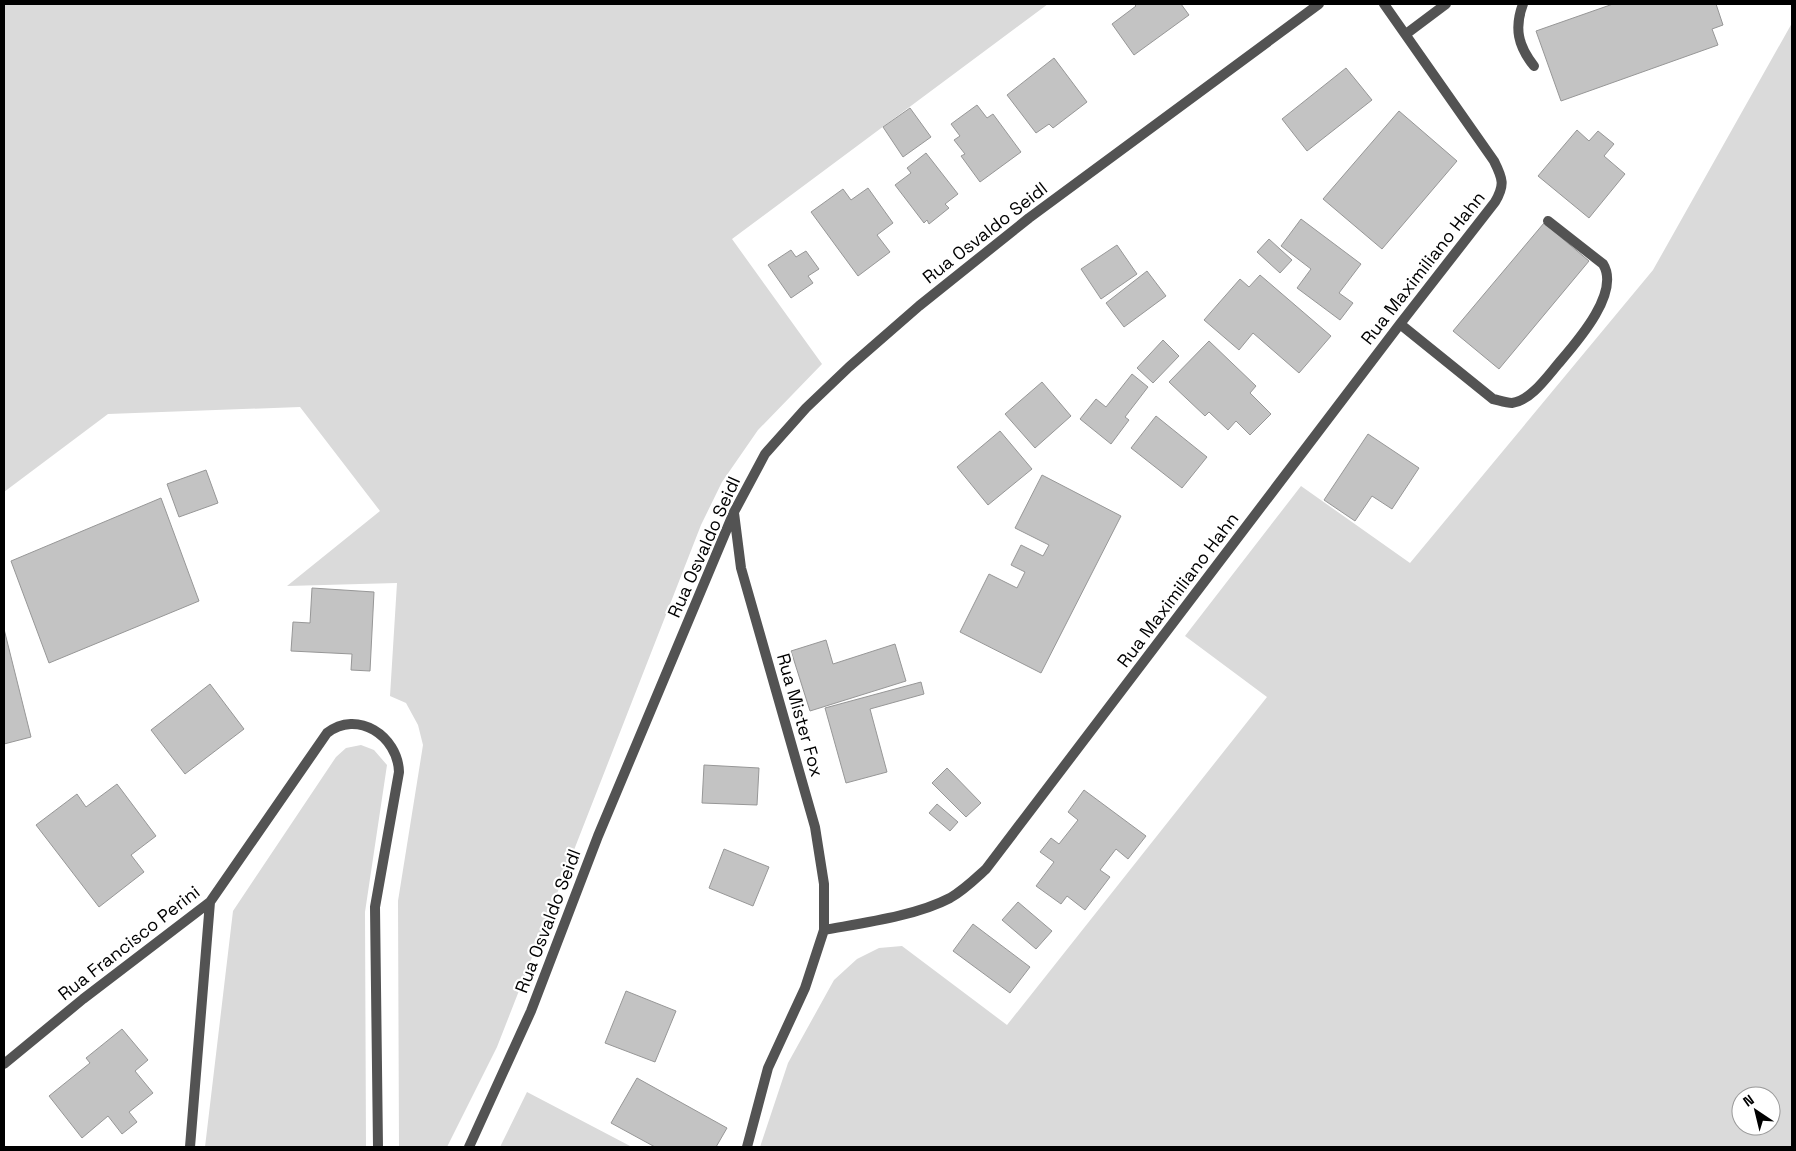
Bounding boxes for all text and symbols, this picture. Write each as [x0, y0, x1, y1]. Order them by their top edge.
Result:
street label: Rua Osvaldo Seidl [918, 177, 1052, 289]
street label: Rua Maximiliano Hahn [1356, 186, 1490, 349]
street label: Rua Osvaldo Seidl [662, 473, 745, 621]
street label: Rua Maximiliano Hahn [1112, 508, 1243, 672]
street label: Rua Mister Fox [772, 650, 829, 779]
street label: Rua Osvaldo Seidl [510, 846, 586, 996]
street label: Rua Francisco Perini [53, 880, 204, 1005]
north arrow [1731, 1086, 1781, 1136]
text: N [1740, 1090, 1758, 1110]

